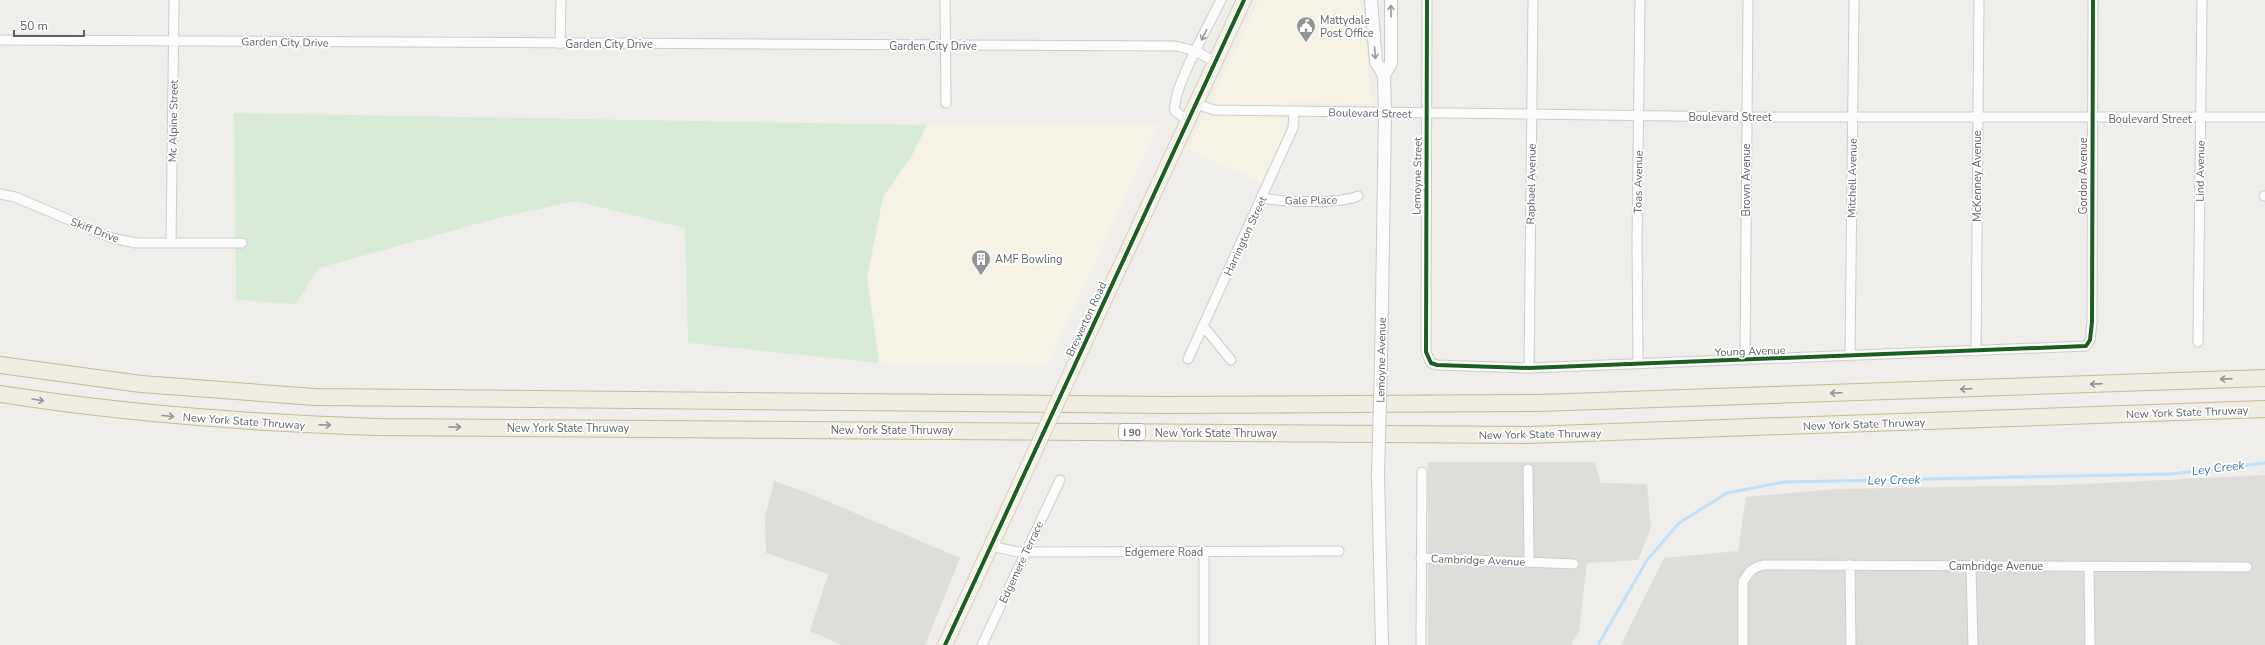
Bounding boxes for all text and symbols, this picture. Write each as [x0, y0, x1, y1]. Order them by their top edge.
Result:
one-way arrow [1387, 5, 1395, 18]
scale bar [14, 12, 84, 38]
place label: Mattydale Post Office [1320, 13, 1374, 41]
public building icon: Mattydale Post Office [1295, 15, 1317, 43]
text: 50 m [20, 18, 48, 34]
one-way arrow [1200, 29, 1207, 41]
street label: Garden City Drive [241, 34, 329, 51]
street label: Garden City Drive [565, 37, 653, 52]
street label: Garden City Drive [889, 39, 977, 54]
one-way arrow [1371, 46, 1378, 59]
street label: Mc Alpine Street [165, 79, 182, 162]
street label: Boulevard Street [1328, 105, 1412, 122]
street label: Boulevard Street [1688, 110, 1772, 125]
street label: Boulevard Street [2108, 112, 2192, 127]
street label: McKenney Avenue [1970, 130, 1985, 222]
street label: Lemoyne Street [1409, 137, 1426, 215]
street label: Gordon Avenue [2076, 137, 2091, 215]
street label: Mitchell Avenue [1844, 138, 1861, 218]
street label: Lind Avenue [2192, 140, 2209, 202]
street label: Raphael Avenue [1523, 143, 1540, 225]
street label: Brown Avenue [1739, 143, 1754, 217]
street label: Toas Avenue [1630, 150, 1647, 214]
street label: Gale Place [1285, 193, 1338, 208]
street label: Harrington Street [1220, 194, 1271, 279]
street label: Skiff Drive [68, 214, 121, 247]
building icon: AMF Bowling [970, 248, 992, 276]
place label: AMF Bowling [995, 252, 1063, 267]
street label: Brewerton Road [1063, 279, 1110, 359]
street label: Lemoyne Avenue [1373, 317, 1390, 403]
street label: Young Avenue [1713, 343, 1786, 360]
one-way arrow [2220, 376, 2233, 383]
one-way arrow [2090, 381, 2103, 388]
one-way arrow [1960, 385, 1973, 393]
one-way arrow [1830, 390, 1843, 397]
one-way arrow [32, 396, 45, 404]
street label: New York State Thruway [2126, 403, 2249, 422]
street label: New York State Thruway [182, 410, 306, 433]
one-way arrow [161, 412, 174, 419]
street label: New York State Thruway [1803, 415, 1926, 434]
street label: New York State Thruway [507, 421, 630, 436]
one-way arrow [318, 422, 331, 429]
one-way arrow [448, 423, 461, 431]
street label: New York State Thruway [831, 423, 954, 438]
road number: I 90 [1119, 424, 1145, 440]
street label: New York State Thruway [1155, 426, 1278, 441]
street label: New York State Thruway [1479, 426, 1602, 443]
water label: Ley Creek [2191, 457, 2246, 479]
water label: Ley Creek [1867, 472, 1922, 488]
street label: Edgemere Terrace [996, 519, 1047, 606]
street label: Edgemere Road [1125, 545, 1203, 560]
street label: Cambridge Avenue [1431, 551, 1526, 570]
street label: Cambridge Avenue [1949, 559, 2043, 574]

